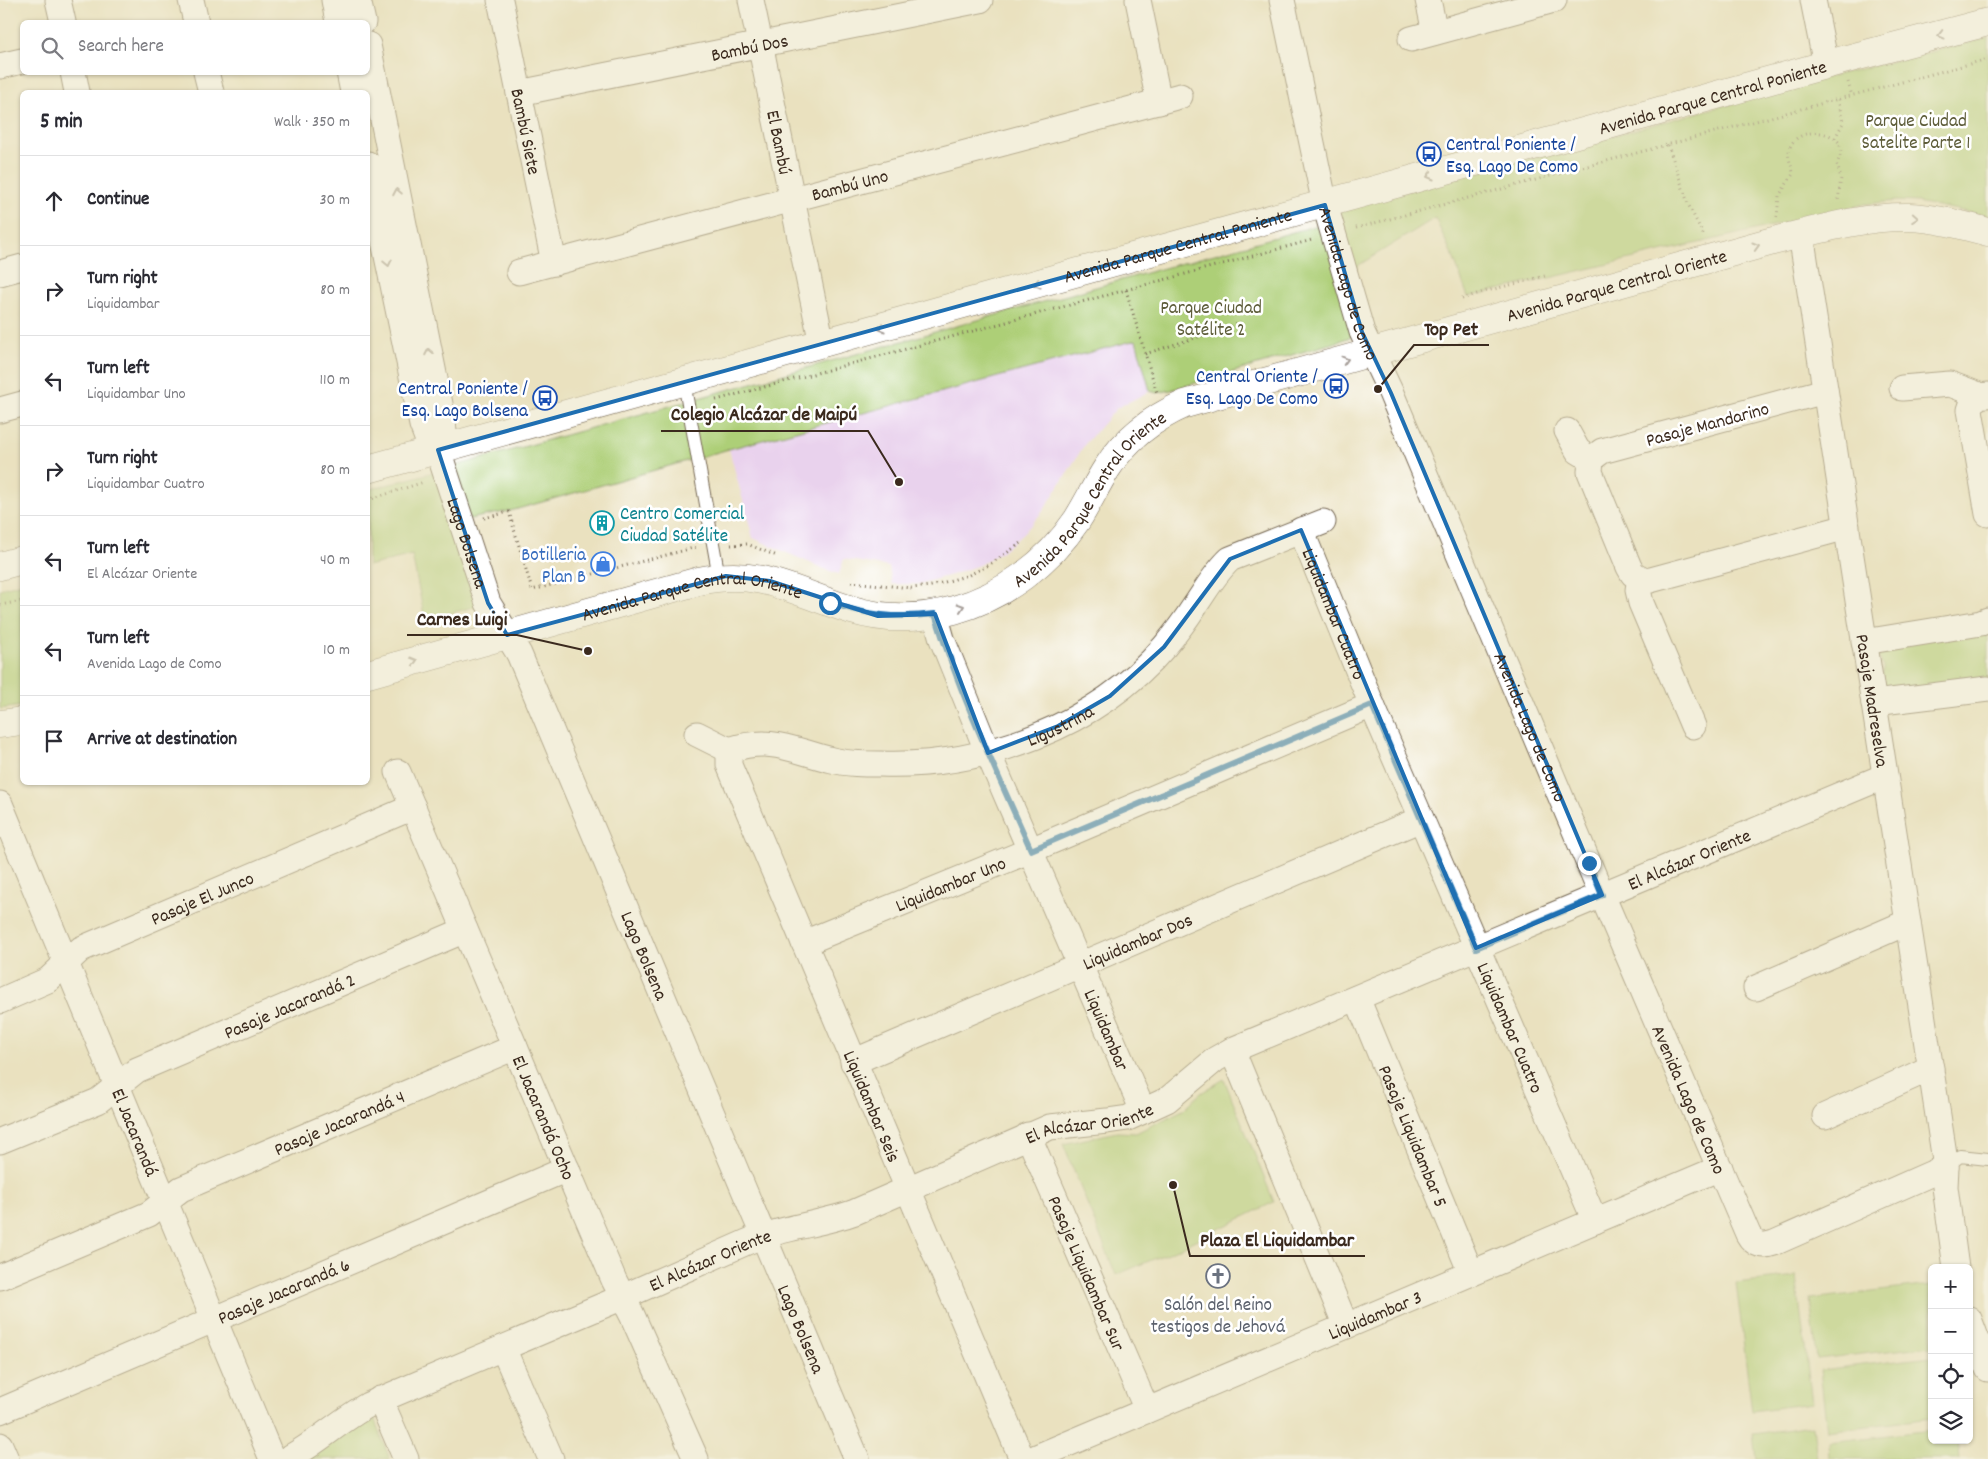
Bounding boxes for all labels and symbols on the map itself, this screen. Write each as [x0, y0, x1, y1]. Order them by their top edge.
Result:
street label: Bambú Dos [709, 29, 791, 71]
one-way arrow [1936, 29, 1945, 40]
street label: Avenida Parque Central Poniente [1596, 55, 1830, 144]
street label: Bambú Siete [502, 86, 546, 178]
street label: El Bambú [757, 108, 797, 177]
park label: Parque Ciudad Satelite Parte 1 [1862, 109, 1970, 158]
place label: Central Poniente / Esq. Lago De Como [1446, 133, 1578, 182]
bus stop icon: Central Poniente / Esq. Lago De Como [1416, 141, 1442, 167]
street label: Bambú Uno [809, 164, 892, 210]
one-way arrow [1426, 170, 1435, 180]
one-way arrow [392, 188, 403, 197]
street label: Avenida Parque Central Poniente [1061, 203, 1295, 292]
street label: Avenida Lago de Como [1309, 204, 1384, 366]
one-way arrow [1912, 212, 1920, 223]
one-way arrow [1751, 241, 1760, 251]
street label: Avenida Parque Central Oriente [1504, 244, 1730, 331]
one-way arrow [382, 258, 393, 267]
one-way arrow [1034, 279, 1042, 289]
park label: Parque Ciudad Satélite 2 [1160, 296, 1262, 345]
callout: Top Pet [1414, 310, 1489, 345]
text: Top Pet [1424, 317, 1479, 345]
one-way arrow [877, 322, 885, 332]
one-way arrow [425, 347, 435, 356]
one-way arrow [1341, 355, 1349, 365]
place label: Central Oriente / Esq. Lago De Como [1186, 365, 1318, 414]
bus stop icon: Central Oriente / Esq. Lago De Como [1323, 373, 1349, 399]
place label: Central Poniente / Esq. Lago Bolsena [398, 377, 529, 426]
bus stop icon: Central Poniente / Esq. Lago Bolsena [532, 385, 558, 411]
callout: Colegio Alcázar de Maipú [661, 396, 868, 431]
street label: Pasaje Mandarino [1643, 397, 1773, 456]
text: Colegio Alcázar de Maipú [671, 402, 857, 430]
street label: Avenida Parque Central Oriente [1009, 406, 1173, 596]
street label: Lago Bolsena [437, 495, 493, 593]
place label: Centro Comercial Ciudad Satélite [620, 502, 745, 551]
building icon: Centro Comercial Ciudad Satélite [589, 510, 615, 536]
place label: Botilleria Plan B [521, 543, 587, 592]
street label: Liquidambar Cuatro [1293, 545, 1370, 685]
shop icon: Botilleria Plan B [590, 551, 616, 577]
street label: Avenida Parque Central Oriente [579, 567, 806, 630]
route start [819, 592, 842, 615]
callout: Carnes Luigi [407, 600, 517, 635]
one-way arrow [956, 603, 965, 613]
text: Carnes Luigi [417, 607, 508, 635]
street label: Pasaje Madreselva [1846, 632, 1894, 770]
street label: Avenida Lago de Como [1484, 649, 1571, 807]
one-way arrow [410, 656, 418, 666]
street label: Ligustrina [1024, 699, 1101, 756]
street label: El Alcázar Oriente [1624, 824, 1756, 899]
street label: Liquidambar Uno [892, 852, 1011, 921]
route end [1578, 852, 1601, 875]
street label: Pasaje El Junco [147, 867, 259, 935]
street label: Lago Bolsena [612, 908, 673, 1006]
street label: Liquidambar Dos [1079, 908, 1198, 979]
street label: Liquidambar Cuatro [1468, 959, 1548, 1098]
street label: Pasaje Jacarandá 2 [221, 968, 360, 1048]
street label: Liquidambar [1075, 986, 1134, 1076]
street label: Avenida Lago de Como [1643, 1022, 1731, 1179]
street label: Liquidambar Seis [834, 1047, 905, 1167]
street label: El Jacarandá Ocho [503, 1052, 580, 1185]
street label: Pasaje Liquidambar 5 [1369, 1062, 1452, 1212]
street label: El Jacarandá [103, 1085, 163, 1182]
street label: Pasaje Jacarandá 4 [271, 1085, 410, 1165]
street label: El Alcázar Oriente [1022, 1098, 1159, 1153]
street label: Pasaje Liquidambar Sur [1039, 1192, 1130, 1356]
callout: Plaza El Liquidambar [1190, 1221, 1365, 1256]
street label: El Alcázar Oriente [646, 1224, 775, 1301]
text: Plaza El Liquidambar [1200, 1228, 1355, 1256]
street label: Pasaje Jacarandá 6 [214, 1253, 355, 1333]
church icon: Salón del Reino testigos de Jehová [1205, 1263, 1231, 1289]
street label: Lago Bolsena [768, 1281, 830, 1379]
street label: Liquidambar 3 [1325, 1286, 1427, 1349]
place label: Salón del Reino testigos de Jehová [1151, 1293, 1286, 1342]

